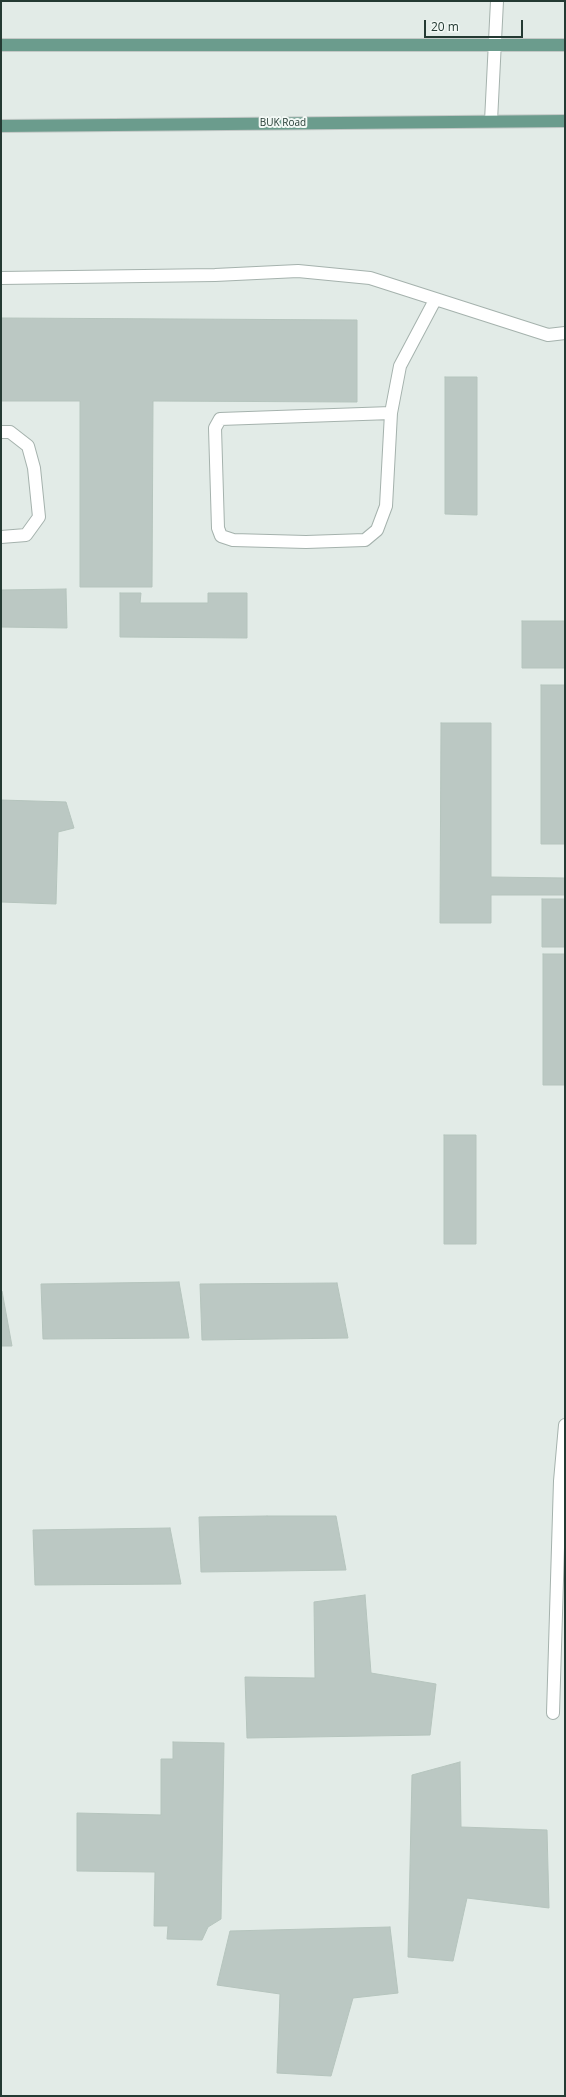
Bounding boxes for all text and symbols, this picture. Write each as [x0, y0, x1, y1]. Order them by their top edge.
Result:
scale bar [426, 12, 525, 38]
text: 20 m [431, 18, 459, 35]
street label: BUK Road [260, 117, 306, 129]

